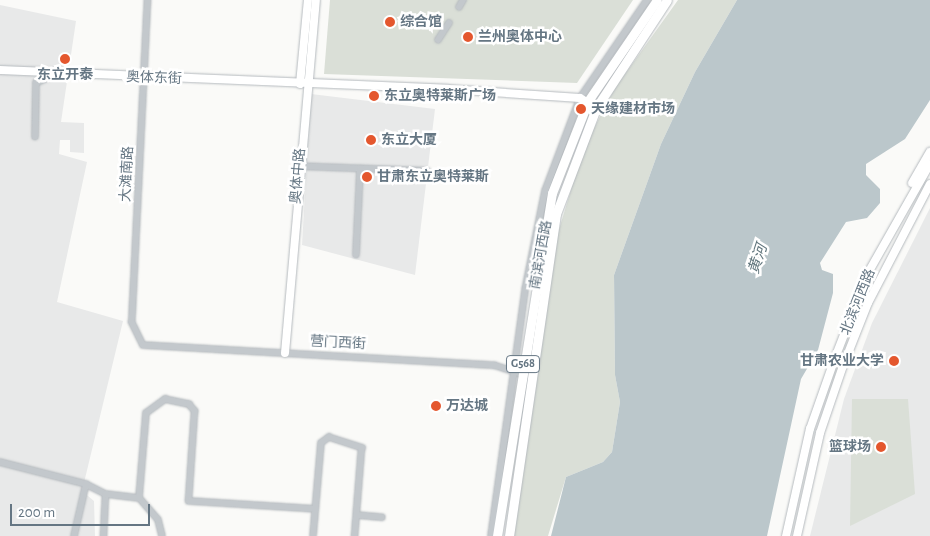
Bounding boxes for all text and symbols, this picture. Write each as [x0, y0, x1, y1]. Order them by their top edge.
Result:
place label: 综合馆 [400, 14, 442, 30]
marker: 综合馆 [384, 16, 396, 28]
place label: 兰州奥体中心 [478, 29, 562, 45]
marker: 兰州奥体中心 [462, 31, 474, 43]
marker: 东立开泰 [59, 53, 71, 65]
place label: 东立开泰 [37, 67, 93, 83]
street label: 奥体东街 [126, 69, 182, 87]
place label: 东立奥特莱斯广场 [384, 88, 496, 104]
marker: 东立奥特莱斯广场 [368, 90, 380, 102]
place label: 天缘建材市场 [591, 101, 675, 117]
marker: 天缘建材市场 [575, 103, 587, 115]
place label: 东立大厦 [381, 132, 437, 148]
marker: 东立大厦 [365, 134, 377, 146]
street label: 大滩南路 [117, 146, 137, 202]
street label: 奥体中路 [287, 147, 309, 205]
place label: 甘肃东立奥特莱斯 [377, 169, 489, 185]
marker: 甘肃东立奥特莱斯 [361, 171, 373, 183]
street label: 南滨河西路 [527, 219, 555, 291]
water label: 黄河 [745, 242, 771, 276]
street label: 北滨河西路 [837, 266, 879, 338]
street label: 营门西街 [310, 333, 366, 353]
place label: 甘肃农业大学 [800, 353, 884, 369]
road number: G568 [506, 354, 540, 374]
marker: 甘肃农业大学 [888, 355, 900, 367]
place label: 万达城 [446, 398, 488, 414]
marker: 万达城 [430, 400, 442, 412]
place label: 篮球场 [829, 439, 871, 455]
marker: 篮球场 [875, 441, 887, 453]
scale bar [12, 494, 152, 526]
text: 200 m [18, 505, 55, 520]

